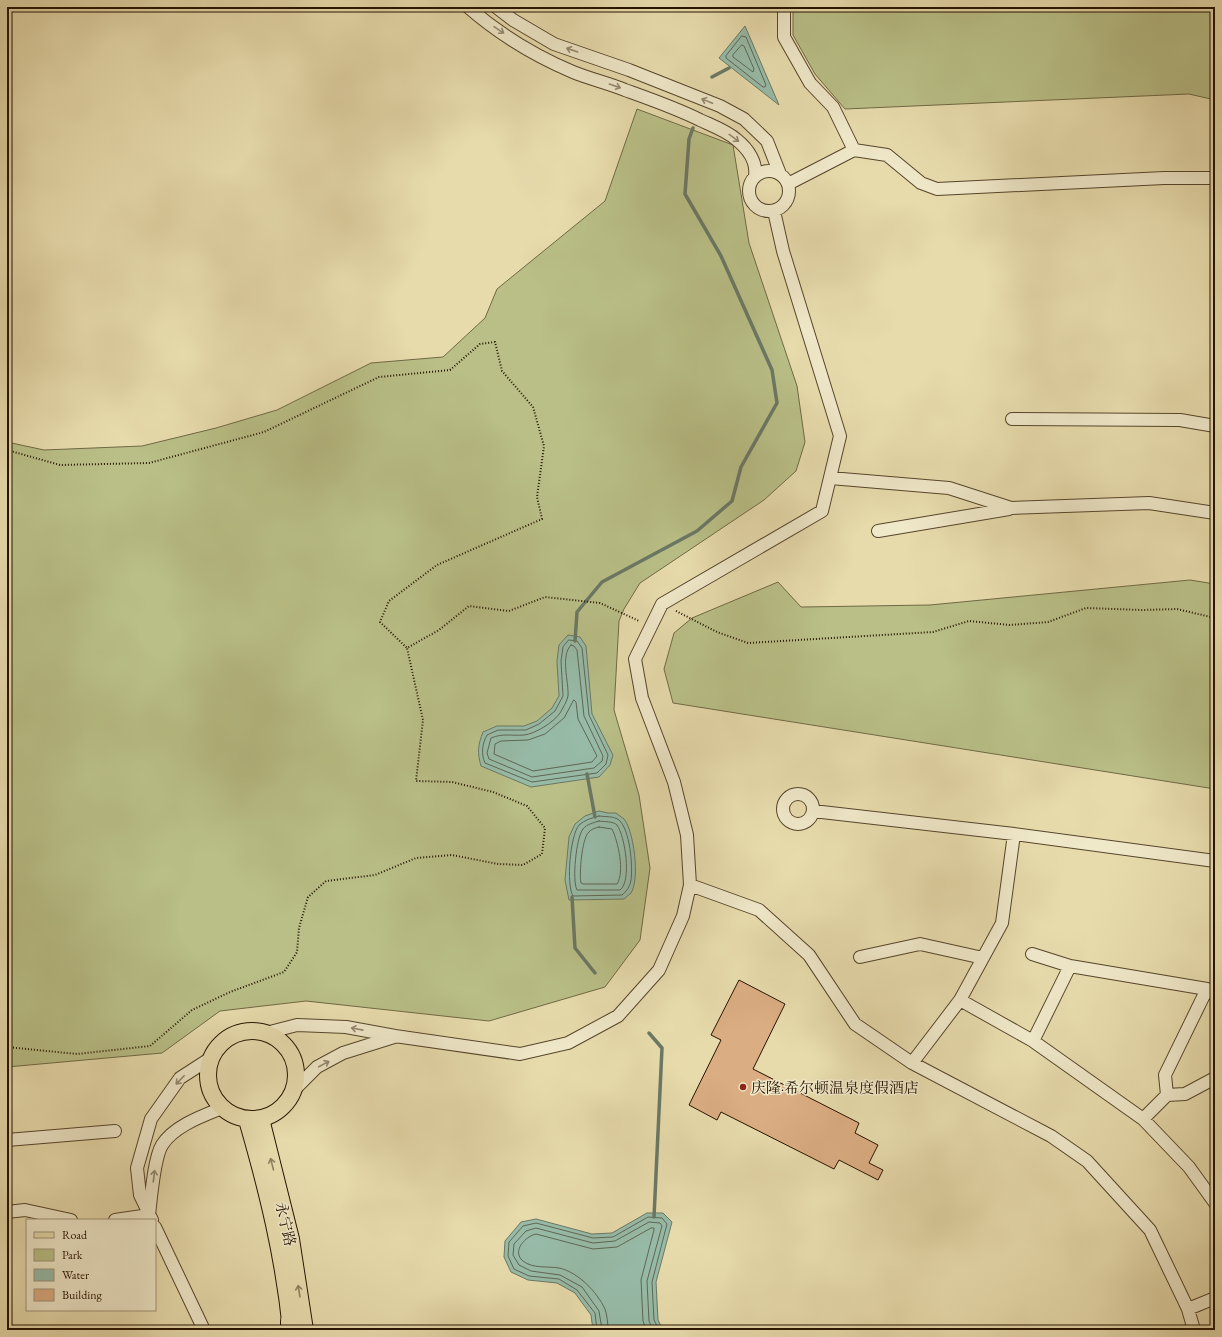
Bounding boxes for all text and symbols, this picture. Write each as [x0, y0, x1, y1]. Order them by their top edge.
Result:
one-way arrow [493, 27, 505, 35]
one-way arrow [566, 46, 578, 54]
one-way arrow [609, 83, 621, 91]
one-way arrow [701, 96, 713, 104]
one-way arrow [729, 134, 740, 143]
one-way arrow [351, 1025, 364, 1033]
one-way arrow [317, 1059, 329, 1067]
one-way arrow [175, 1075, 185, 1085]
place label: 庆隆·希尔顿温泉度假酒店 [751, 1078, 919, 1097]
marker: 庆隆·希尔顿温泉度假酒店 [738, 1082, 748, 1092]
one-way arrow [268, 1158, 275, 1171]
one-way arrow [150, 1170, 158, 1183]
street label: 永宁路 [272, 1200, 300, 1248]
legend [26, 1219, 156, 1311]
text: Road [62, 1227, 88, 1243]
text: Park [62, 1247, 83, 1263]
text: Water [62, 1267, 89, 1283]
one-way arrow [295, 1285, 303, 1298]
text: Building [62, 1287, 103, 1303]

